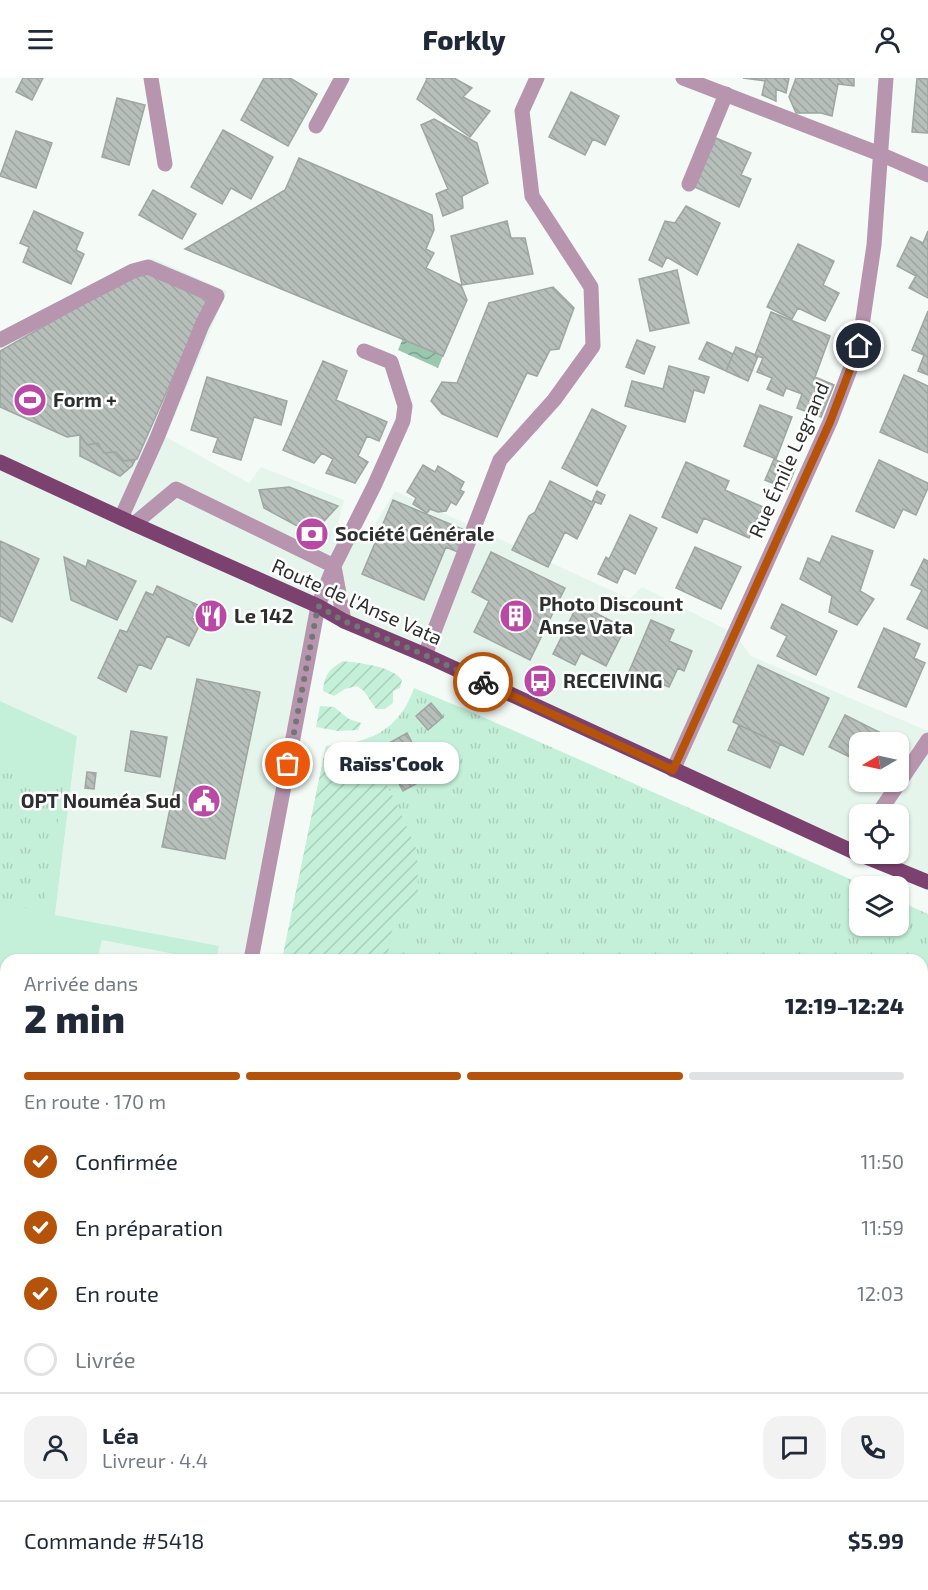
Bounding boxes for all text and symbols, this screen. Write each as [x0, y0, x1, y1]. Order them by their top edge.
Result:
icon: menu [24, 23, 57, 56]
text: Forkly [422, 23, 506, 55]
icon: person [871, 23, 904, 56]
pin [833, 320, 884, 371]
icon: home [842, 329, 875, 362]
street label: Rue Émile Legrand [743, 378, 833, 541]
sports icon: Form + [12, 382, 48, 418]
place label: Form + [53, 387, 117, 411]
bank icon: Société Générale [294, 516, 330, 552]
place label: Société Générale [335, 521, 495, 545]
street label: Route de l'Anse Vata [269, 553, 446, 649]
place label: Photo Discount Anse Vata [539, 591, 683, 638]
restaurant icon: Le 142 [193, 598, 229, 634]
building icon: Photo Discount Anse Vata [498, 598, 534, 634]
place label: Le 142 [234, 603, 293, 627]
courier [453, 652, 513, 712]
bus stop icon: RECEIVING [522, 663, 558, 699]
icon: bike [467, 666, 500, 699]
place label: RECEIVING [563, 668, 663, 692]
north arrow [849, 732, 909, 792]
map controls [849, 732, 909, 936]
pin [262, 738, 313, 789]
callout: Raïss'Cook [324, 743, 459, 785]
icon: bag [271, 747, 304, 780]
text: Raïss'Cook [339, 751, 444, 775]
public building icon: OPT Nouméa Sud [186, 783, 222, 819]
place label: OPT Nouméa Sud [21, 788, 181, 812]
button: locate [849, 804, 909, 864]
button: layers [849, 876, 909, 936]
text: Arrivée dans [24, 971, 138, 995]
text: 12:19–12:24 [785, 992, 904, 1018]
text: 2 min [24, 994, 125, 1041]
text: En route · 170 m [24, 1089, 166, 1113]
icon: check [24, 1145, 57, 1178]
text: Confirmée [75, 1148, 178, 1174]
text: 11:50 [861, 1149, 904, 1173]
icon: check [24, 1211, 57, 1244]
text: En préparation [75, 1214, 223, 1240]
text: 11:59 [861, 1215, 904, 1239]
icon: check [24, 1277, 57, 1310]
text: En route [75, 1280, 159, 1306]
text: 12:03 [857, 1281, 904, 1305]
text: Livrée [75, 1346, 136, 1372]
button: person [24, 1416, 87, 1479]
button: chat [763, 1416, 826, 1479]
button: phone [841, 1416, 904, 1479]
text: Léa [102, 1422, 139, 1448]
text: Livreur · 4.4 [102, 1448, 208, 1472]
text: Commande #5418 [24, 1527, 204, 1553]
text: $5.99 [848, 1527, 904, 1553]

